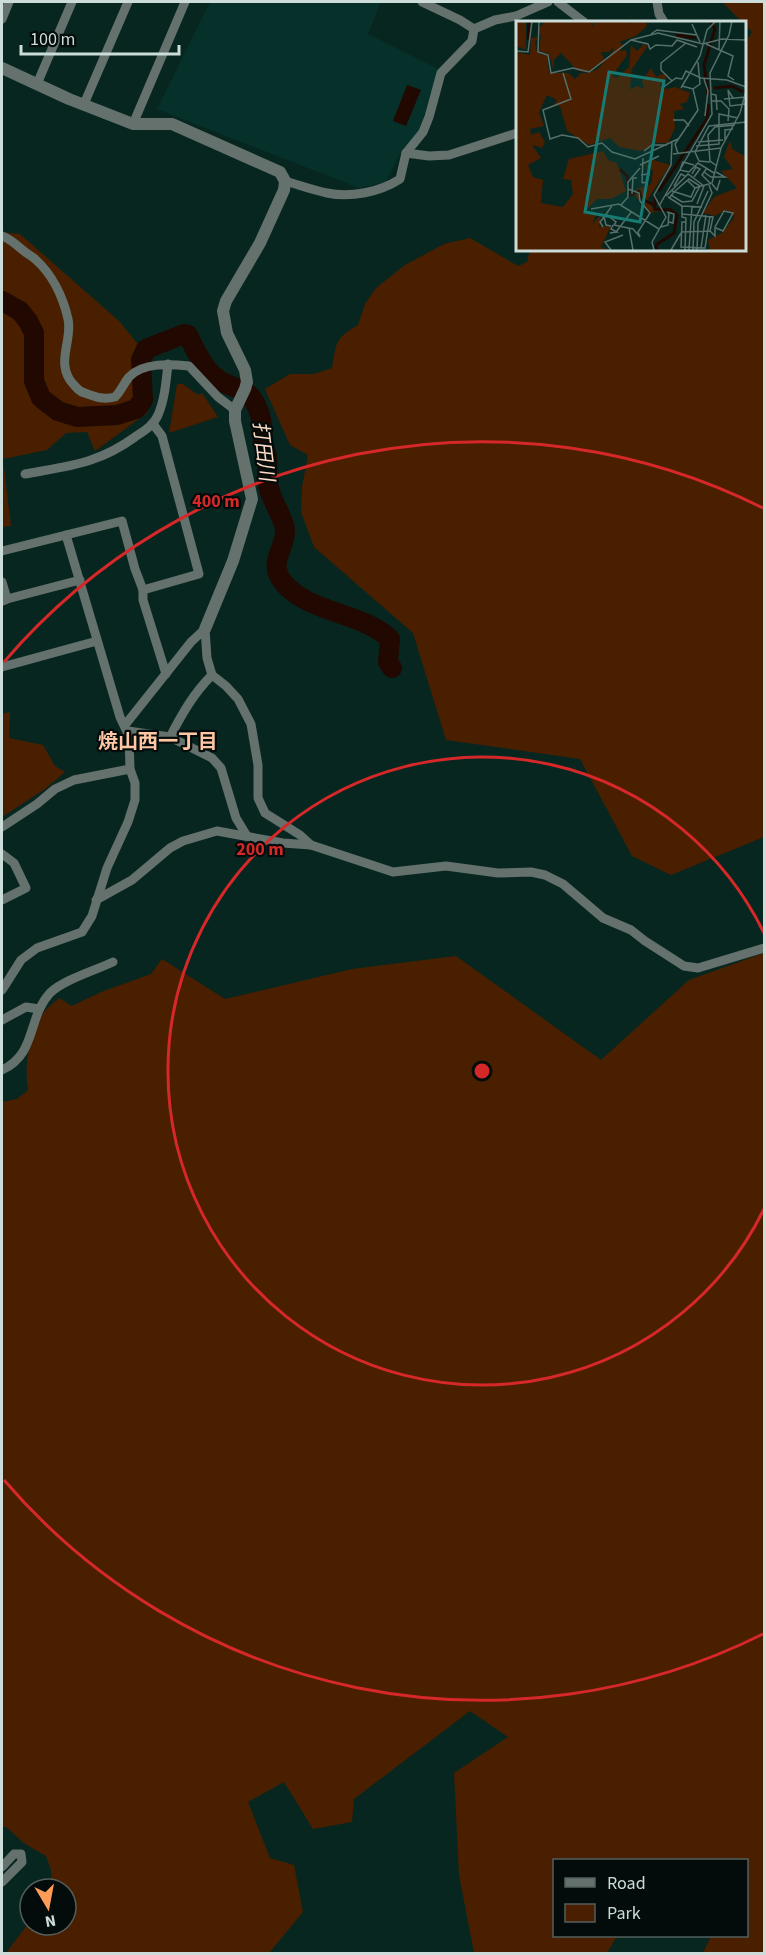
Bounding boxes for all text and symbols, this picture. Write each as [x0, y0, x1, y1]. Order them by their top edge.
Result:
scale bar [21, 18, 178, 56]
inset map [516, 21, 745, 250]
text: 100 m [30, 27, 75, 52]
water label: 打田川 [245, 420, 281, 485]
text: 400 m [192, 489, 240, 514]
district label: 焼山西一丁目 [98, 728, 218, 756]
text: 200 m [236, 837, 284, 862]
centre of rings [472, 1061, 492, 1081]
legend [553, 1859, 748, 1937]
text: Road [607, 1871, 646, 1896]
north arrow [18, 1877, 78, 1937]
text: Park [607, 1901, 641, 1926]
text: N [43, 1909, 58, 1933]

